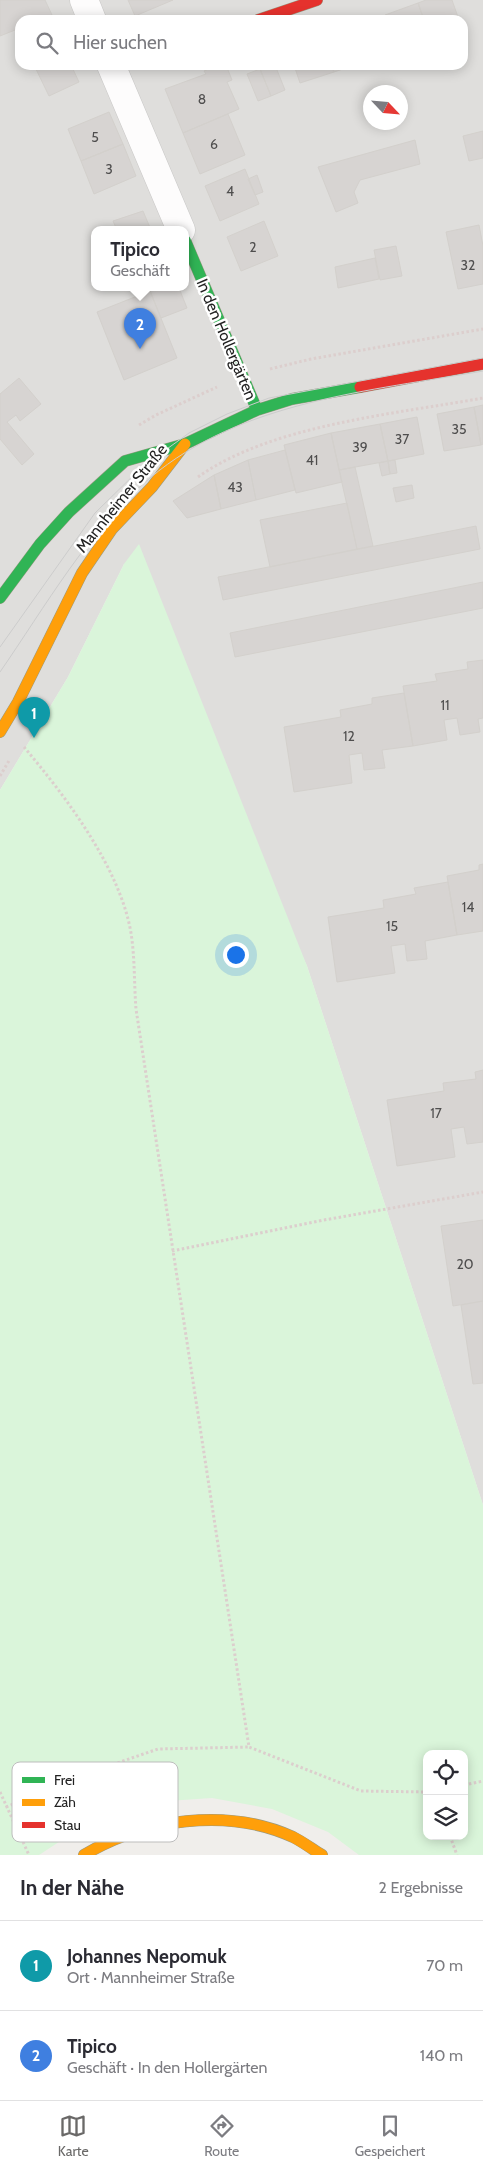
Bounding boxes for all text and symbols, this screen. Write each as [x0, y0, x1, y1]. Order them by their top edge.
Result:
search box [15, 15, 468, 70]
icon: search [33, 29, 61, 57]
text: Hier suchen [73, 31, 167, 54]
north arrow [363, 85, 408, 130]
house number: 8 [198, 90, 206, 108]
house number: 5 [91, 128, 99, 146]
house number: 6 [210, 135, 218, 153]
house number: 3 [105, 160, 113, 178]
house number: 4 [226, 182, 234, 200]
popup [91, 226, 189, 291]
text: Tipico [110, 238, 160, 261]
house number: 2 [249, 238, 257, 256]
house number: 32 [461, 256, 475, 274]
text: Geschäft [110, 261, 170, 280]
street label: In den Hollergärten [192, 276, 261, 403]
pin: 2 [124, 308, 156, 349]
house number: 35 [451, 420, 467, 438]
house number: 37 [395, 430, 409, 448]
house number: 39 [352, 438, 368, 456]
street label: Mannheimer Straße [72, 440, 171, 556]
house number: 41 [306, 451, 318, 469]
house number: 43 [227, 478, 243, 496]
house number: 11 [440, 696, 450, 714]
pin: 1 [18, 697, 50, 738]
house number: 12 [343, 727, 355, 745]
house number: 14 [462, 898, 474, 916]
house number: 15 [386, 917, 398, 935]
your location [223, 942, 249, 968]
house number: 17 [430, 1104, 442, 1122]
house number: 20 [456, 1255, 474, 1273]
map controls [423, 1750, 468, 1840]
button: locate [423, 1750, 468, 1795]
legend [12, 1762, 178, 1842]
text: Frei [54, 1771, 75, 1789]
text: Zäh [54, 1793, 76, 1811]
button: layers [423, 1795, 468, 1840]
text: Stau [54, 1816, 81, 1834]
text: In der Nähe [20, 1875, 124, 1900]
text: 2 Ergebnisse [379, 1878, 463, 1897]
text: Johannes Nepomuk [67, 1945, 227, 1968]
text: 1 [33, 1956, 39, 1975]
text: 70 m [426, 1956, 463, 1975]
text: Ort · Mannheimer Straße [67, 1968, 235, 1987]
text: Tipico [67, 2035, 117, 2058]
text: 2 [32, 2046, 40, 2065]
text: 140 m [420, 2046, 463, 2065]
text: Geschäft · In den Hollergärten [67, 2058, 267, 2077]
tab: Karte [58, 2112, 89, 2160]
tab: Route [204, 2112, 239, 2160]
tab: Gespeichert [355, 2112, 425, 2160]

